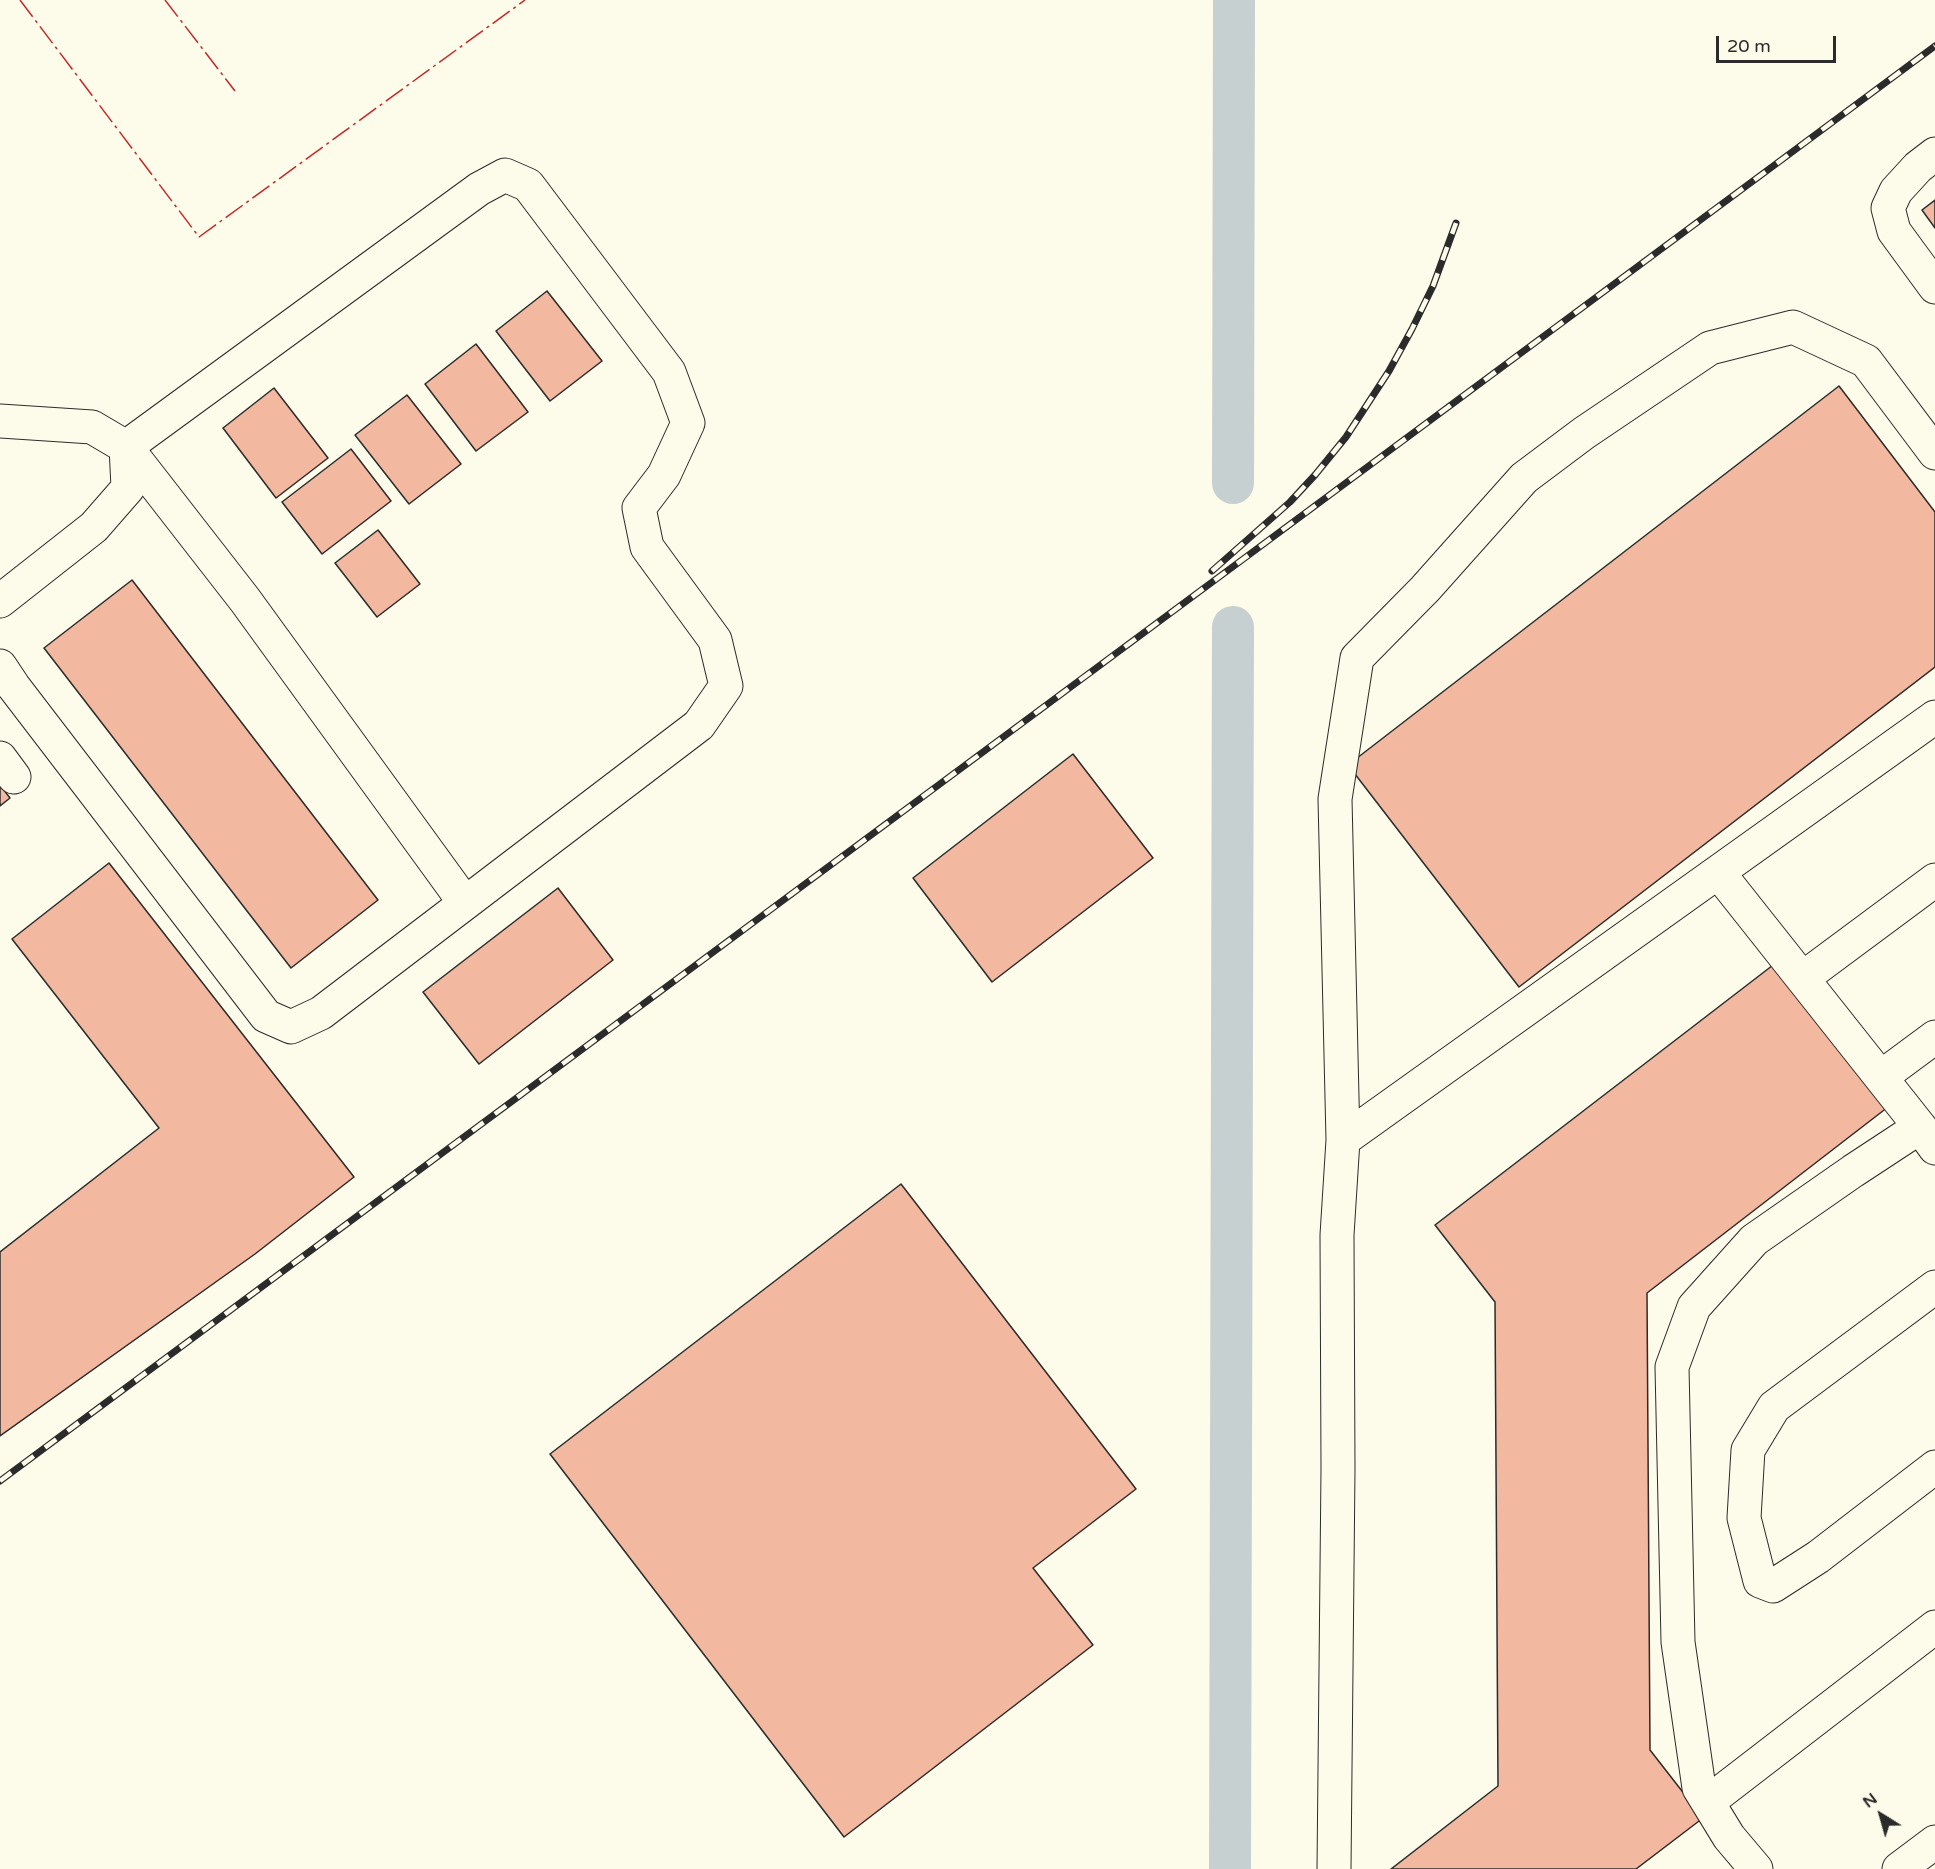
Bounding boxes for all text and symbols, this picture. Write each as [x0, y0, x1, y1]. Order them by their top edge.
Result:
scale bar [1719, 24, 1839, 62]
text: 20 m [1727, 35, 1771, 57]
north arrow [1851, 1785, 1911, 1845]
text: N [1859, 1789, 1881, 1812]

